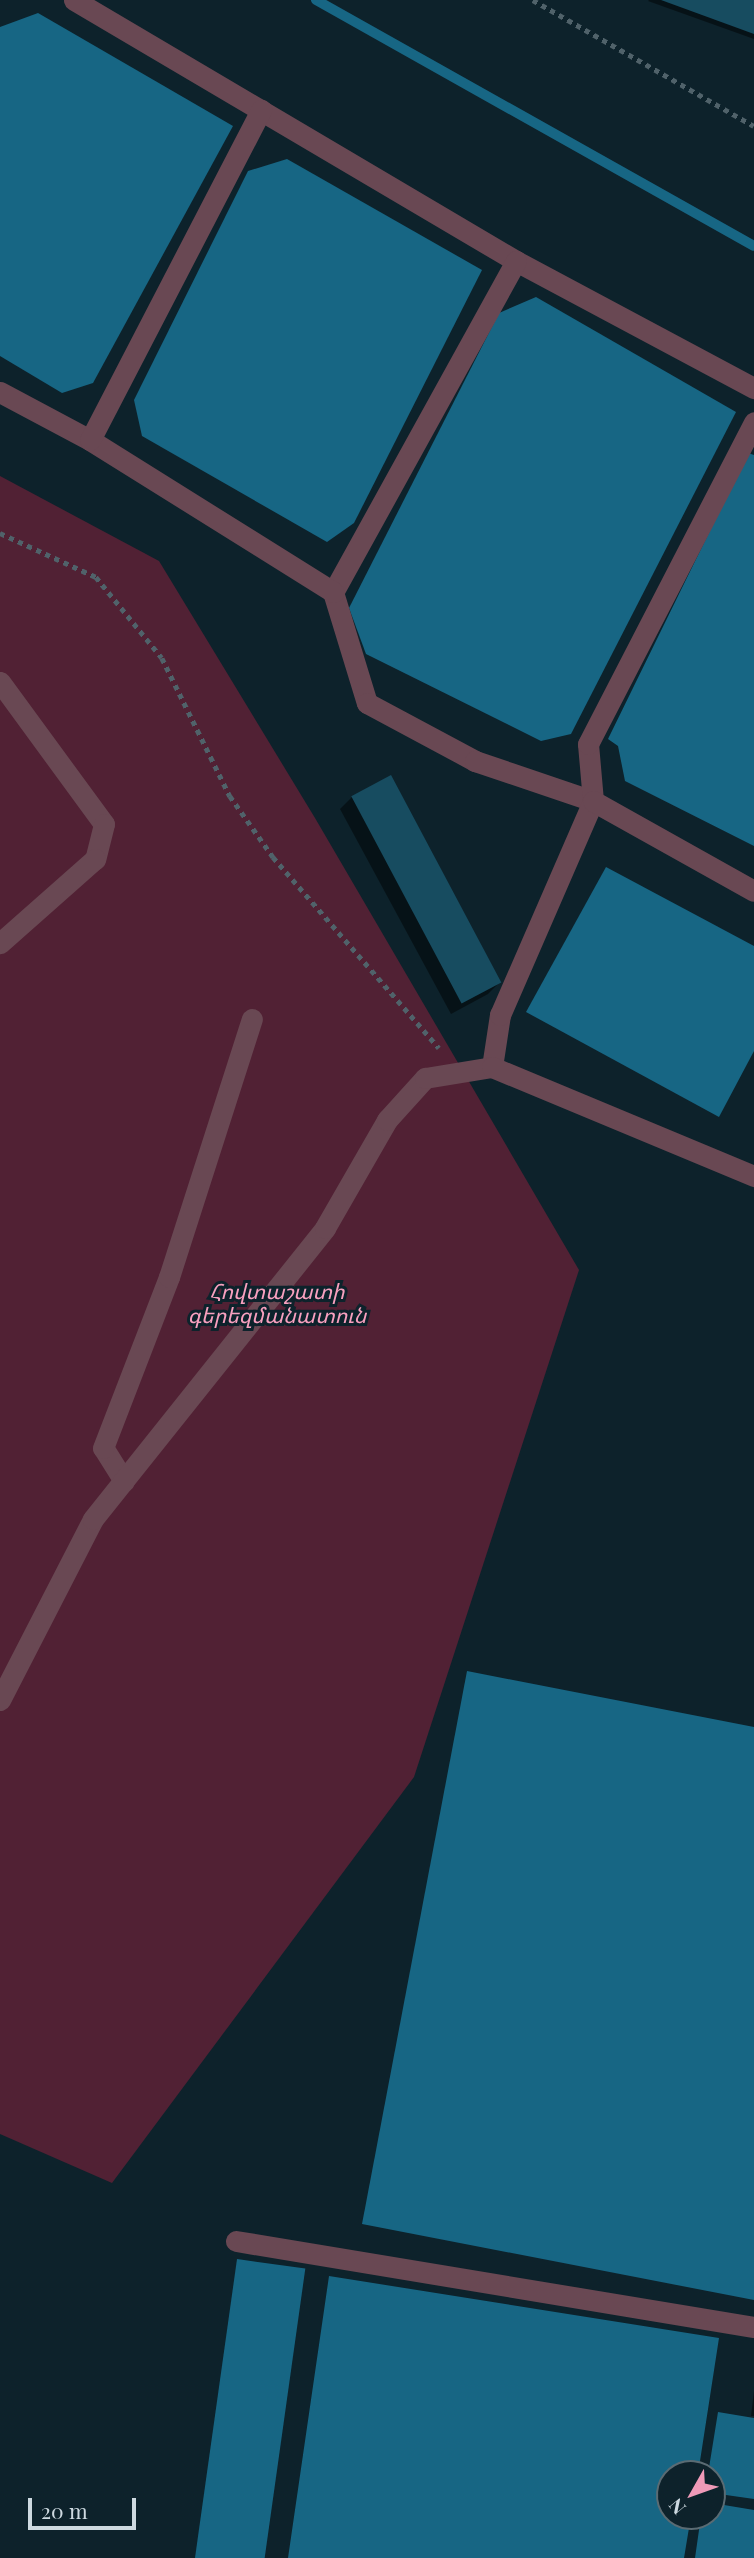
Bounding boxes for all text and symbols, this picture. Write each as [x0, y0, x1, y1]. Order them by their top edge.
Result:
park label: Հովտաշատի գերեզմանատուն [188, 1277, 366, 1327]
north arrow [656, 2460, 726, 2530]
scale bar [32, 2484, 140, 2528]
text: N [662, 2494, 691, 2521]
text: 20 m [41, 2496, 88, 2524]

